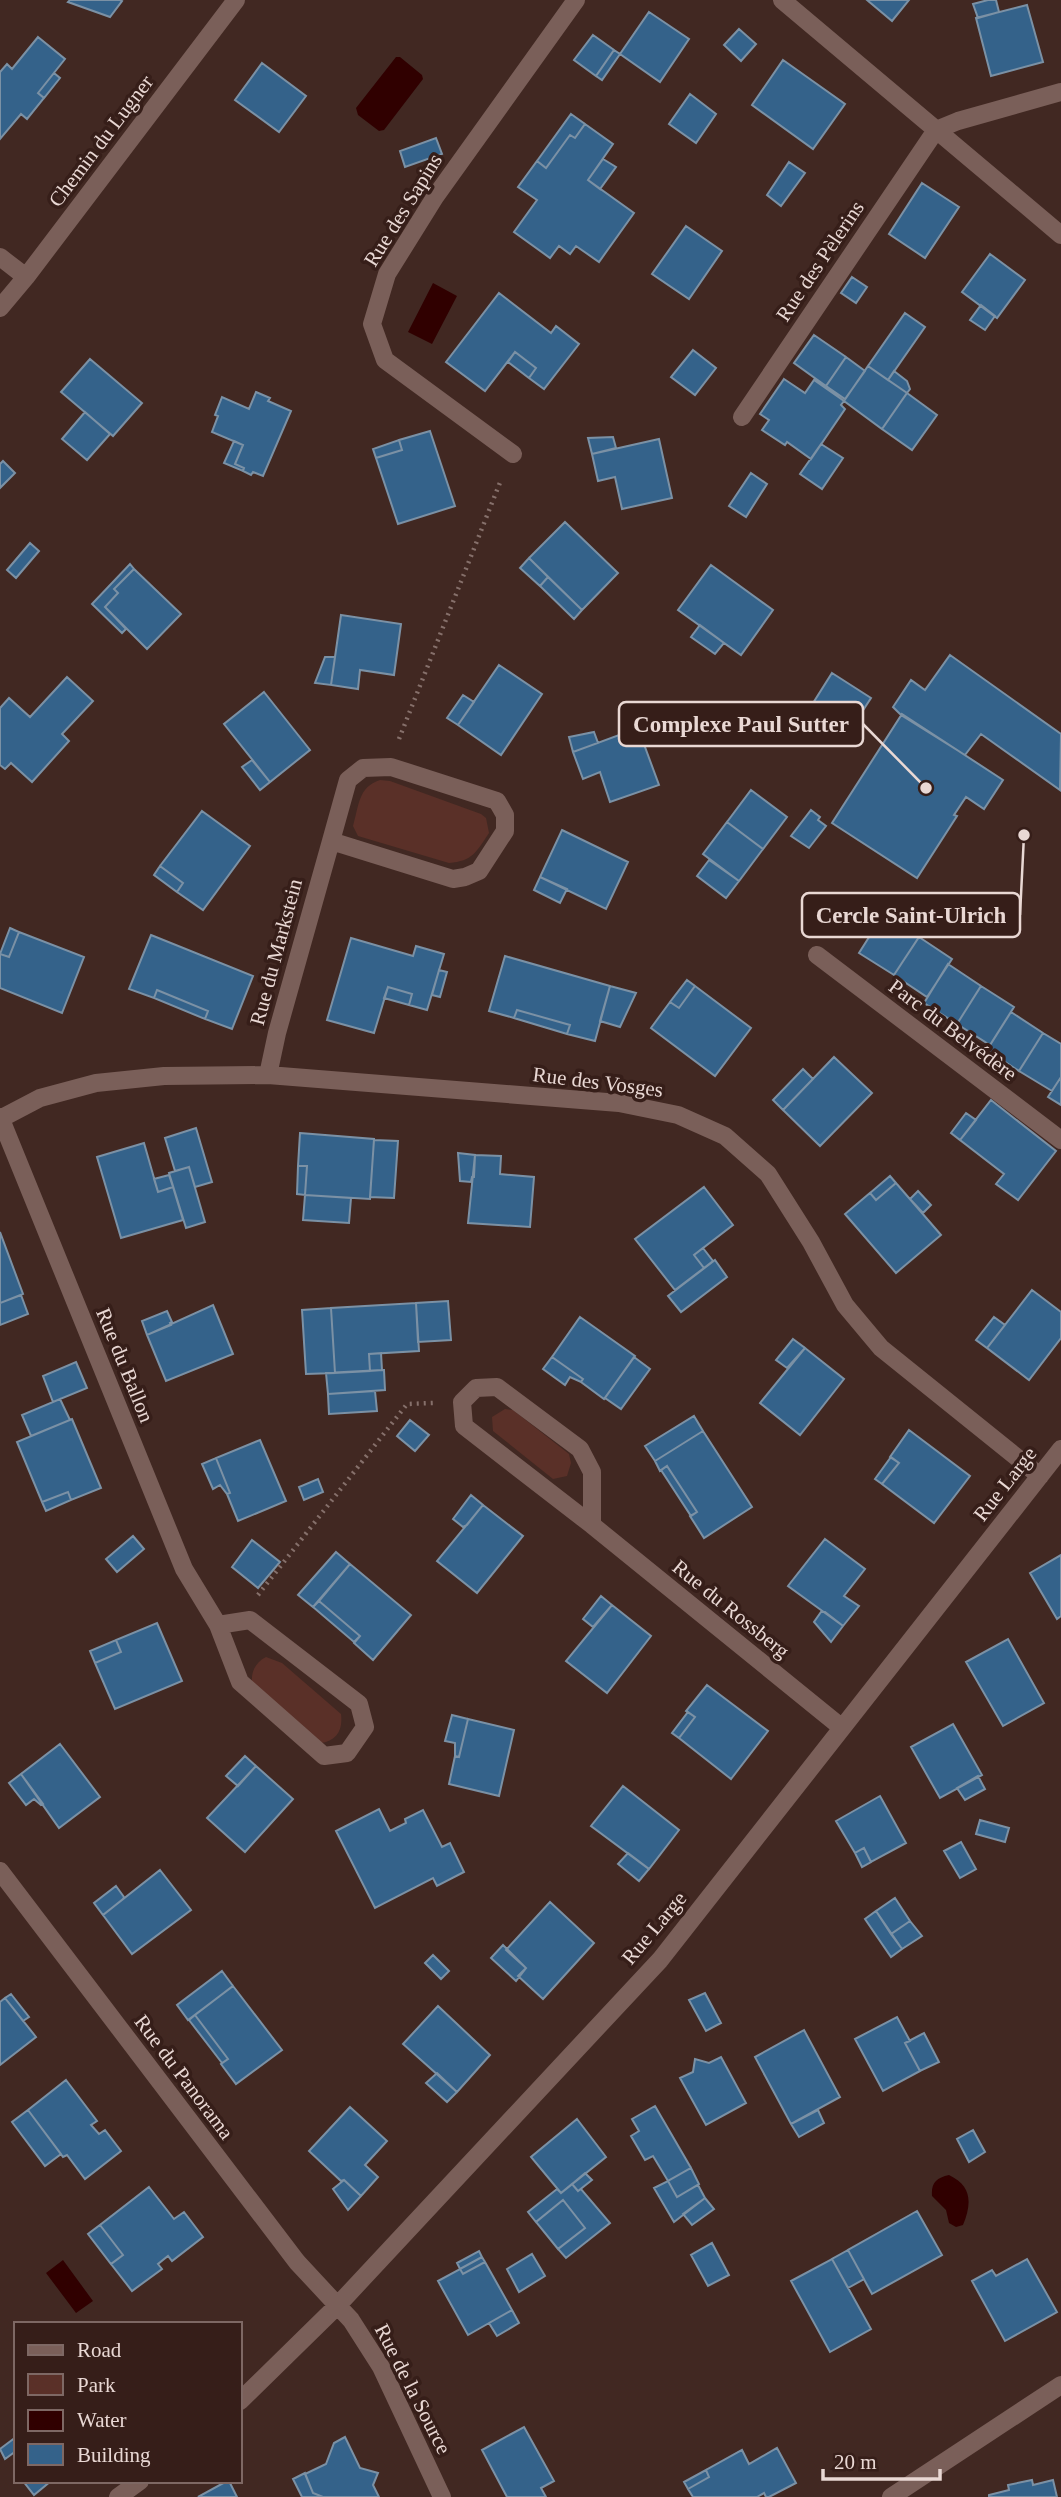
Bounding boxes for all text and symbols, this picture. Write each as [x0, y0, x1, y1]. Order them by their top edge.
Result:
street label: Chemin du Lugner [44, 70, 158, 212]
street label: Rue des Sapins [359, 149, 447, 271]
street label: Rue des Pèlerins [771, 196, 869, 326]
callout: Complexe Paul Sutter [619, 702, 863, 746]
text: Complexe Paul Sutter [633, 712, 849, 737]
street label: Rue du Markstein [245, 876, 307, 1028]
callout: Cercle Saint-Ulrich [802, 893, 1020, 937]
text: Cercle Saint-Ulrich [816, 903, 1006, 928]
street label: Parc du Belvédère [884, 974, 1022, 1086]
street label: Rue des Vosges [531, 1062, 665, 1102]
street label: Rue du Ballon [91, 1304, 159, 1426]
street label: Rue Large [969, 1442, 1041, 1526]
street label: Rue du Rossberg [668, 1555, 795, 1664]
street label: Rue Large [617, 1887, 691, 1969]
street label: Rue du Panorama [129, 2010, 239, 2144]
street label: Rue de la Source [370, 2320, 456, 2458]
legend [14, 2322, 242, 2483]
text: Road [77, 2338, 122, 2362]
text: Park [77, 2373, 116, 2397]
text: Water [77, 2408, 127, 2432]
scale bar [823, 2438, 940, 2482]
text: Building [77, 2443, 151, 2467]
text: 20 m [834, 2450, 877, 2474]

